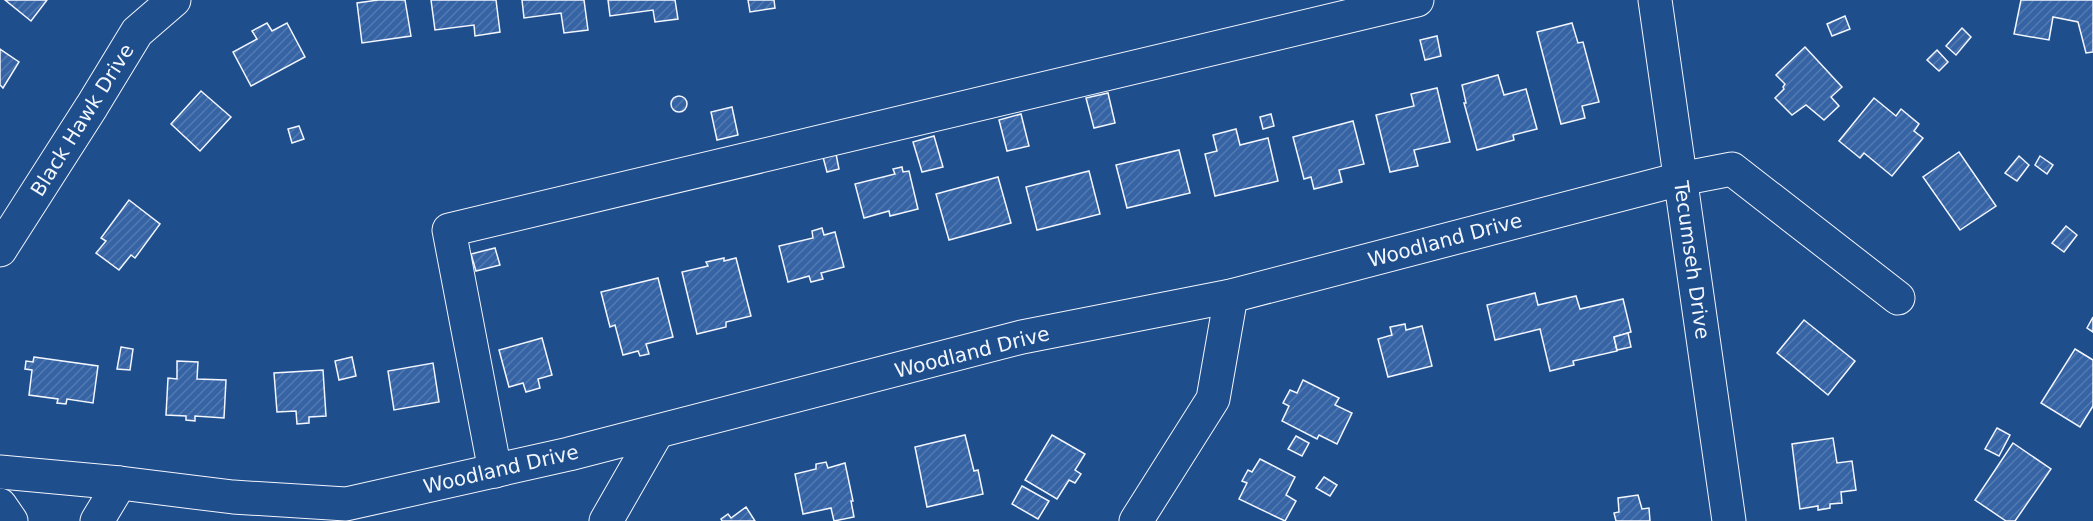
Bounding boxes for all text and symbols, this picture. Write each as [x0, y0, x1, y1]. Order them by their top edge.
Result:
street label: Black Hawk Drive [25, 39, 139, 201]
street label: Tecumseh Drive [1669, 178, 1715, 341]
street label: Woodland Drive [1365, 208, 1525, 272]
street label: Woodland Drive [892, 321, 1052, 383]
street label: Woodland Drive [421, 439, 581, 499]

